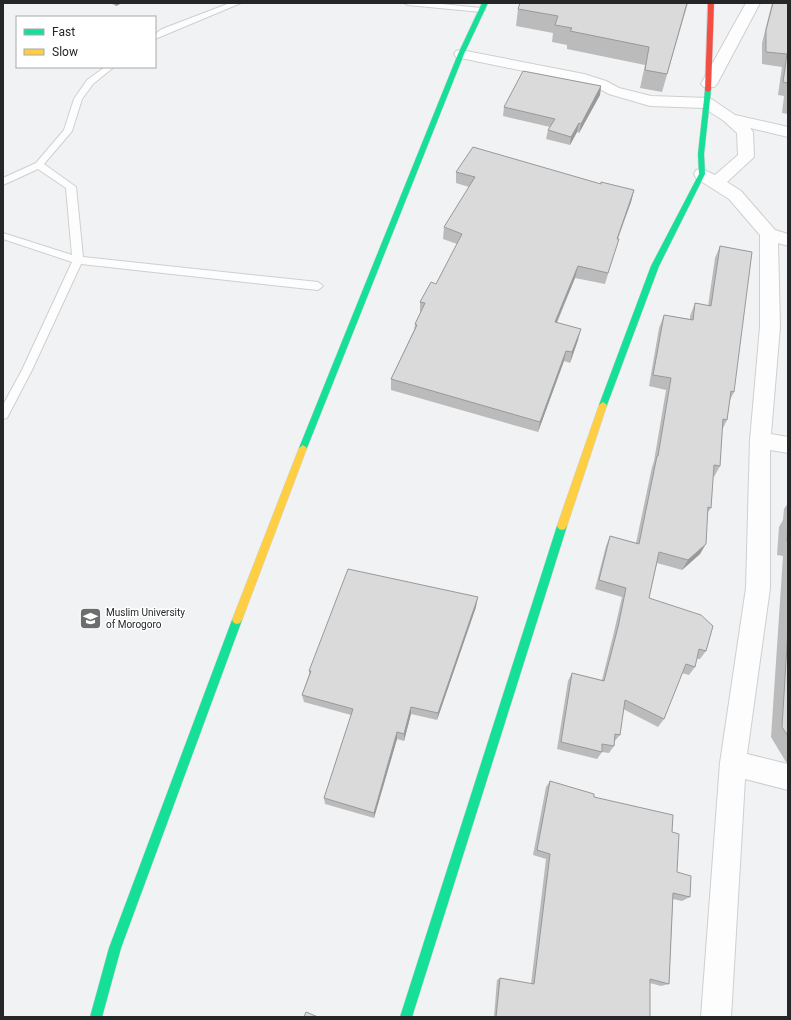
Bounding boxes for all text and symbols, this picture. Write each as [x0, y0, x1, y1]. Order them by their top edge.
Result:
legend [16, 16, 156, 68]
text: Fast [52, 25, 75, 39]
text: Slow [52, 45, 78, 59]
school or university icon: Muslim University of Morogoro [78, 605, 104, 631]
place label: Muslim University of Morogoro [106, 607, 185, 630]

